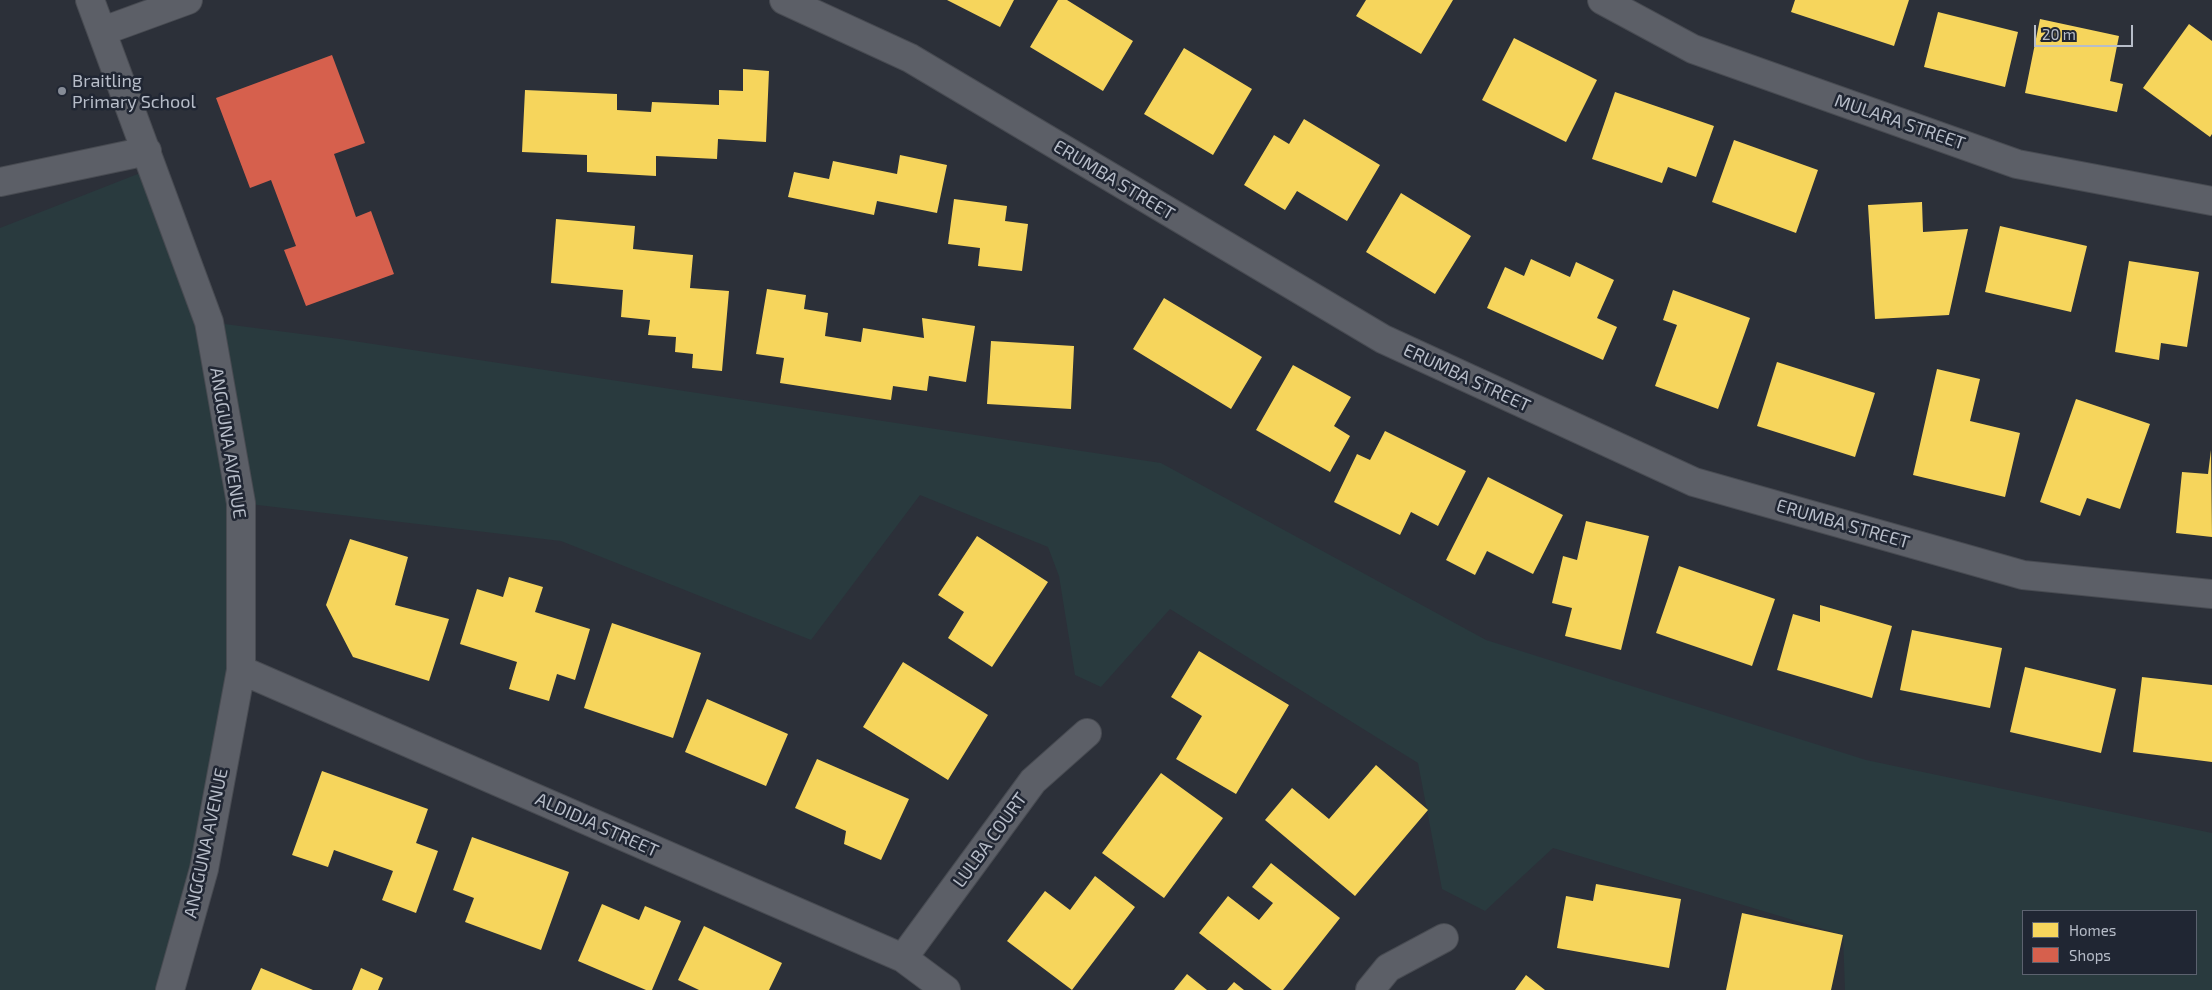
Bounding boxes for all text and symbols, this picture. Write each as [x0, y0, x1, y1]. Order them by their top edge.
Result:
scale bar [2037, 15, 2136, 47]
text: 20 m [2042, 25, 2076, 43]
place label: Braitling Primary School [72, 70, 196, 112]
marker: Braitling Primary School [56, 85, 68, 97]
street label: MULARA STREET [1832, 90, 1968, 154]
street label: ERUMBA STREET [1049, 135, 1179, 225]
street label: ERUMBA STREET [1400, 339, 1534, 417]
street label: ANGGUNA AVENUE [205, 366, 251, 520]
street label: ERUMBA STREET [1774, 495, 1912, 553]
street label: ANGGUNA AVENUE [180, 766, 232, 920]
street label: ALDIDJA STREET [532, 788, 662, 862]
street label: LULBA COURT [948, 788, 1032, 892]
legend [2022, 910, 2197, 975]
text: Homes [2069, 921, 2116, 939]
text: Shops [2069, 946, 2111, 964]

